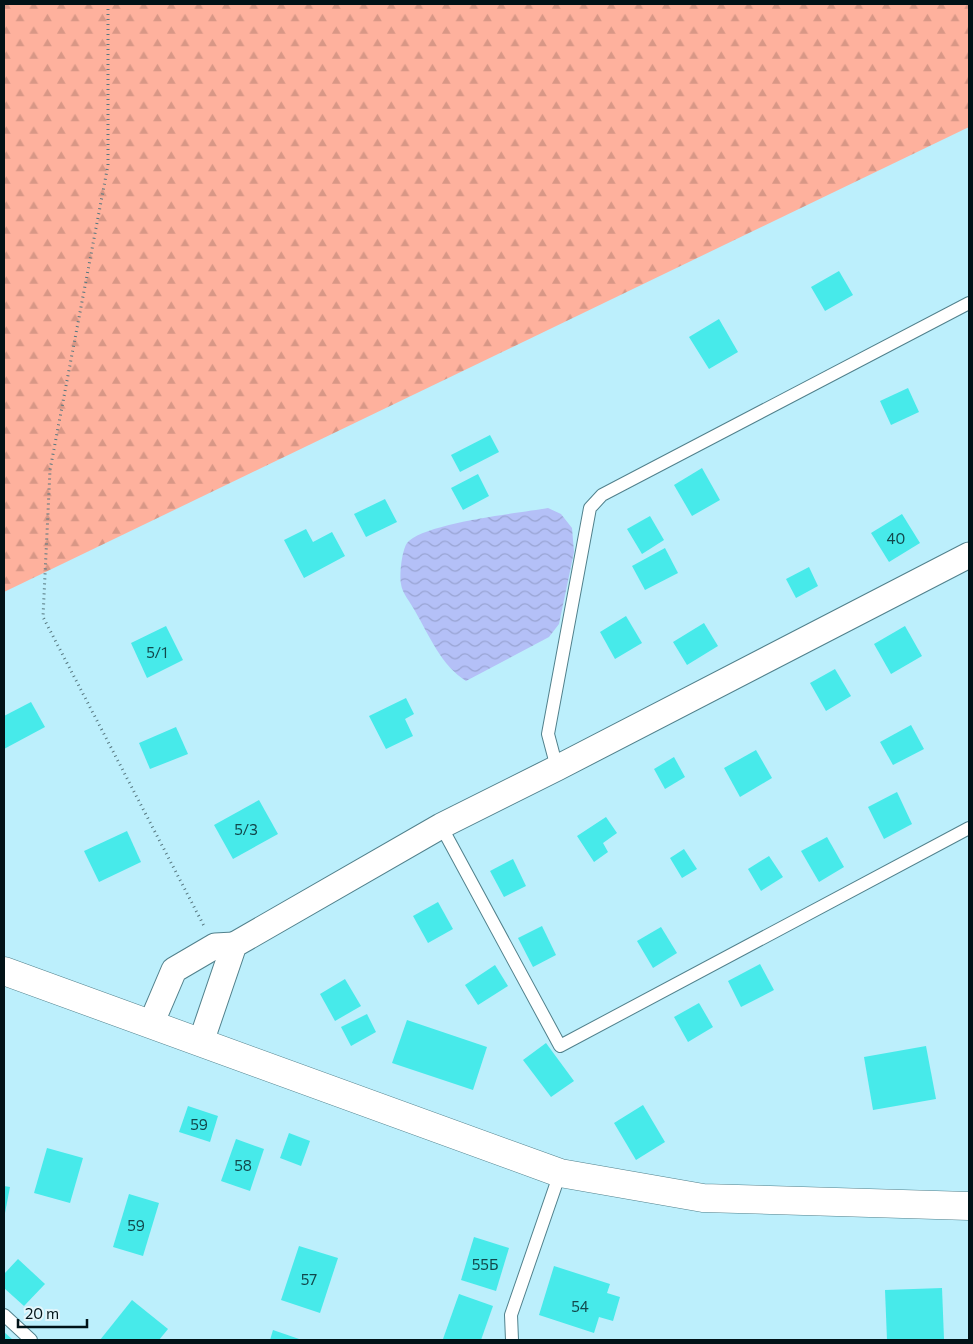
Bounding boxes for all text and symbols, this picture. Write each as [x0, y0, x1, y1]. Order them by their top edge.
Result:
house number: 40 [887, 529, 905, 547]
house number: 5/1 [146, 643, 168, 661]
house number: 5/3 [234, 820, 258, 838]
house number: 59 [190, 1115, 208, 1133]
house number: 58 [234, 1156, 252, 1174]
house number: 59 [127, 1216, 145, 1234]
house number: 55Б [472, 1255, 498, 1273]
house number: 57 [301, 1270, 317, 1288]
scale bar [18, 1296, 86, 1328]
house number: 54 [571, 1297, 589, 1315]
text: 20 m [25, 1304, 59, 1322]

